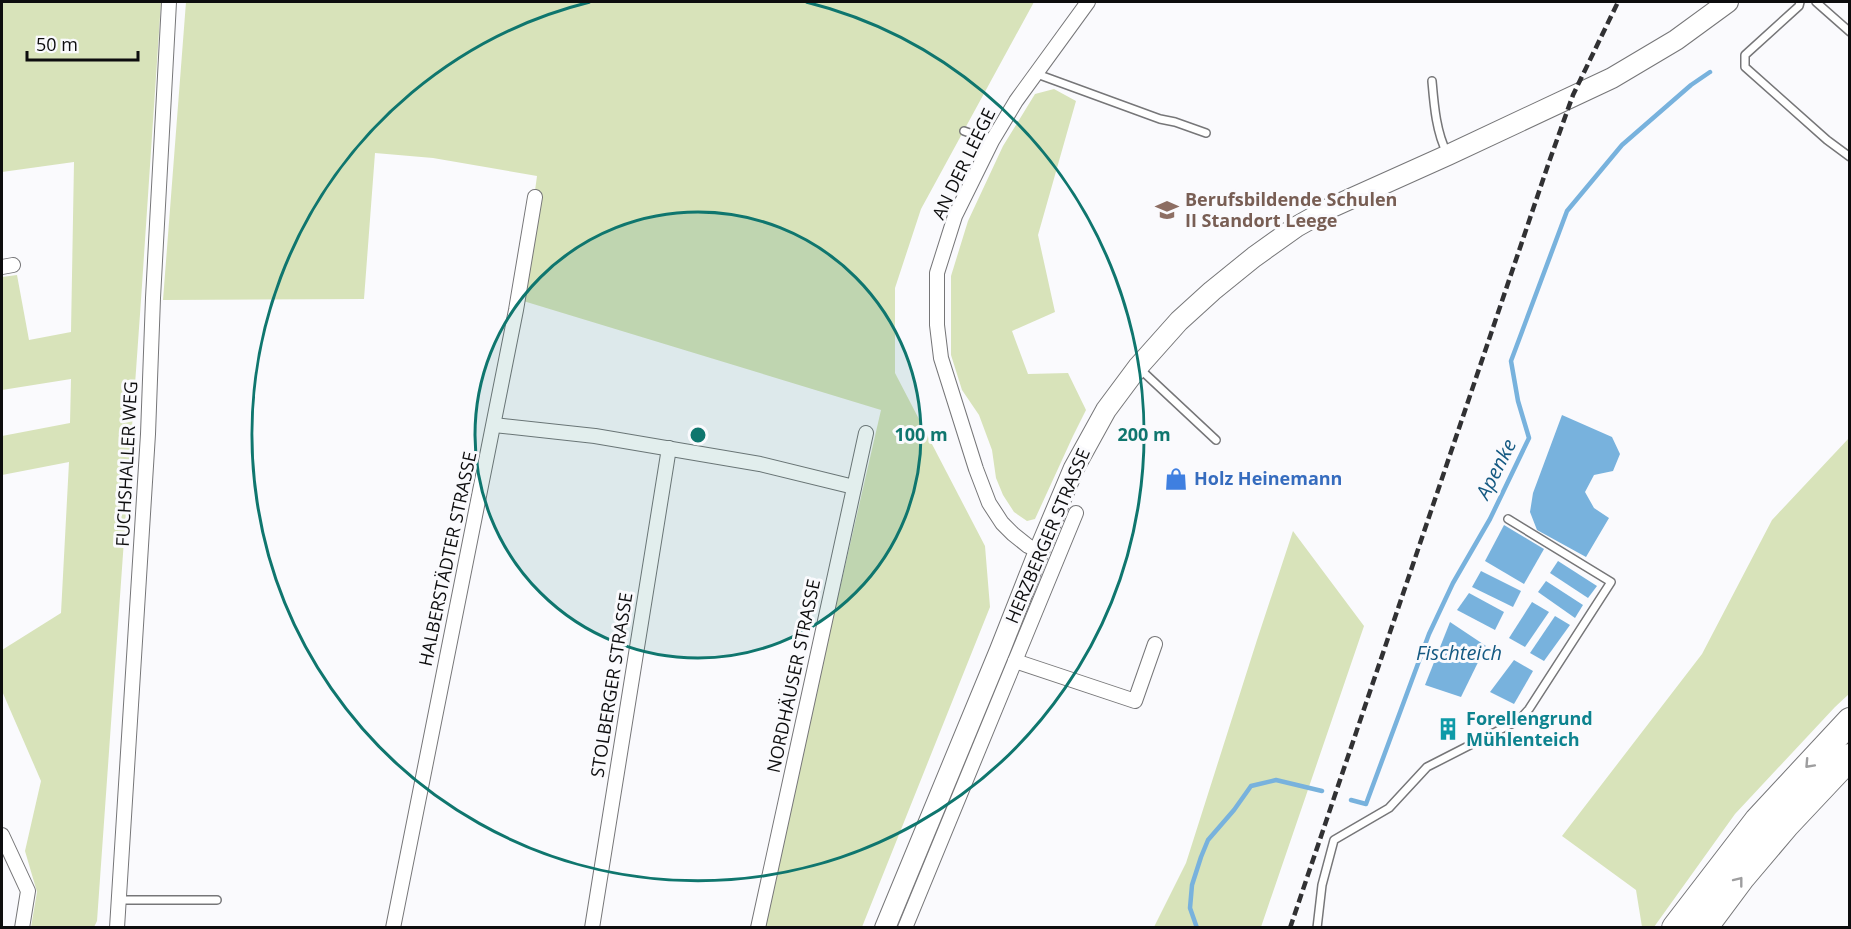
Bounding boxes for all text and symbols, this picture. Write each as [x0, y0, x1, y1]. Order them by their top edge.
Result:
scale bar [27, 24, 138, 62]
text: 50 m [36, 32, 78, 56]
street label: AN DER LEEGE [926, 104, 1000, 223]
place label: Berufsbildende Schulen II Standort Leege [1185, 187, 1397, 232]
school or university icon: Berufsbildende Schulen II Standort Leege [1154, 197, 1180, 223]
street label: FUCHSHALLER WEG [110, 381, 142, 547]
text: 100 m [894, 422, 948, 446]
text: 200 m [1117, 422, 1171, 446]
centre of rings [688, 425, 708, 445]
water label: Apenke [1468, 434, 1522, 505]
street label: HERZBERGER STRASSE [999, 444, 1095, 627]
street label: HALBERSTÄDTER STRASSE [413, 449, 481, 668]
shop icon: Holz Heinemann [1163, 466, 1189, 492]
place label: Holz Heinemann [1194, 466, 1342, 490]
street label: NORDHÄUSER STRASSE [761, 577, 825, 775]
street label: STOLBERGER STRASSE [585, 591, 637, 779]
water label: Fischteich [1416, 639, 1502, 666]
place label: Forellengrund Mühlenteich [1466, 706, 1593, 751]
building icon: Forellengrund Mühlenteich [1435, 716, 1461, 742]
one-way arrow [1805, 757, 1816, 767]
one-way arrow [1732, 876, 1743, 887]

